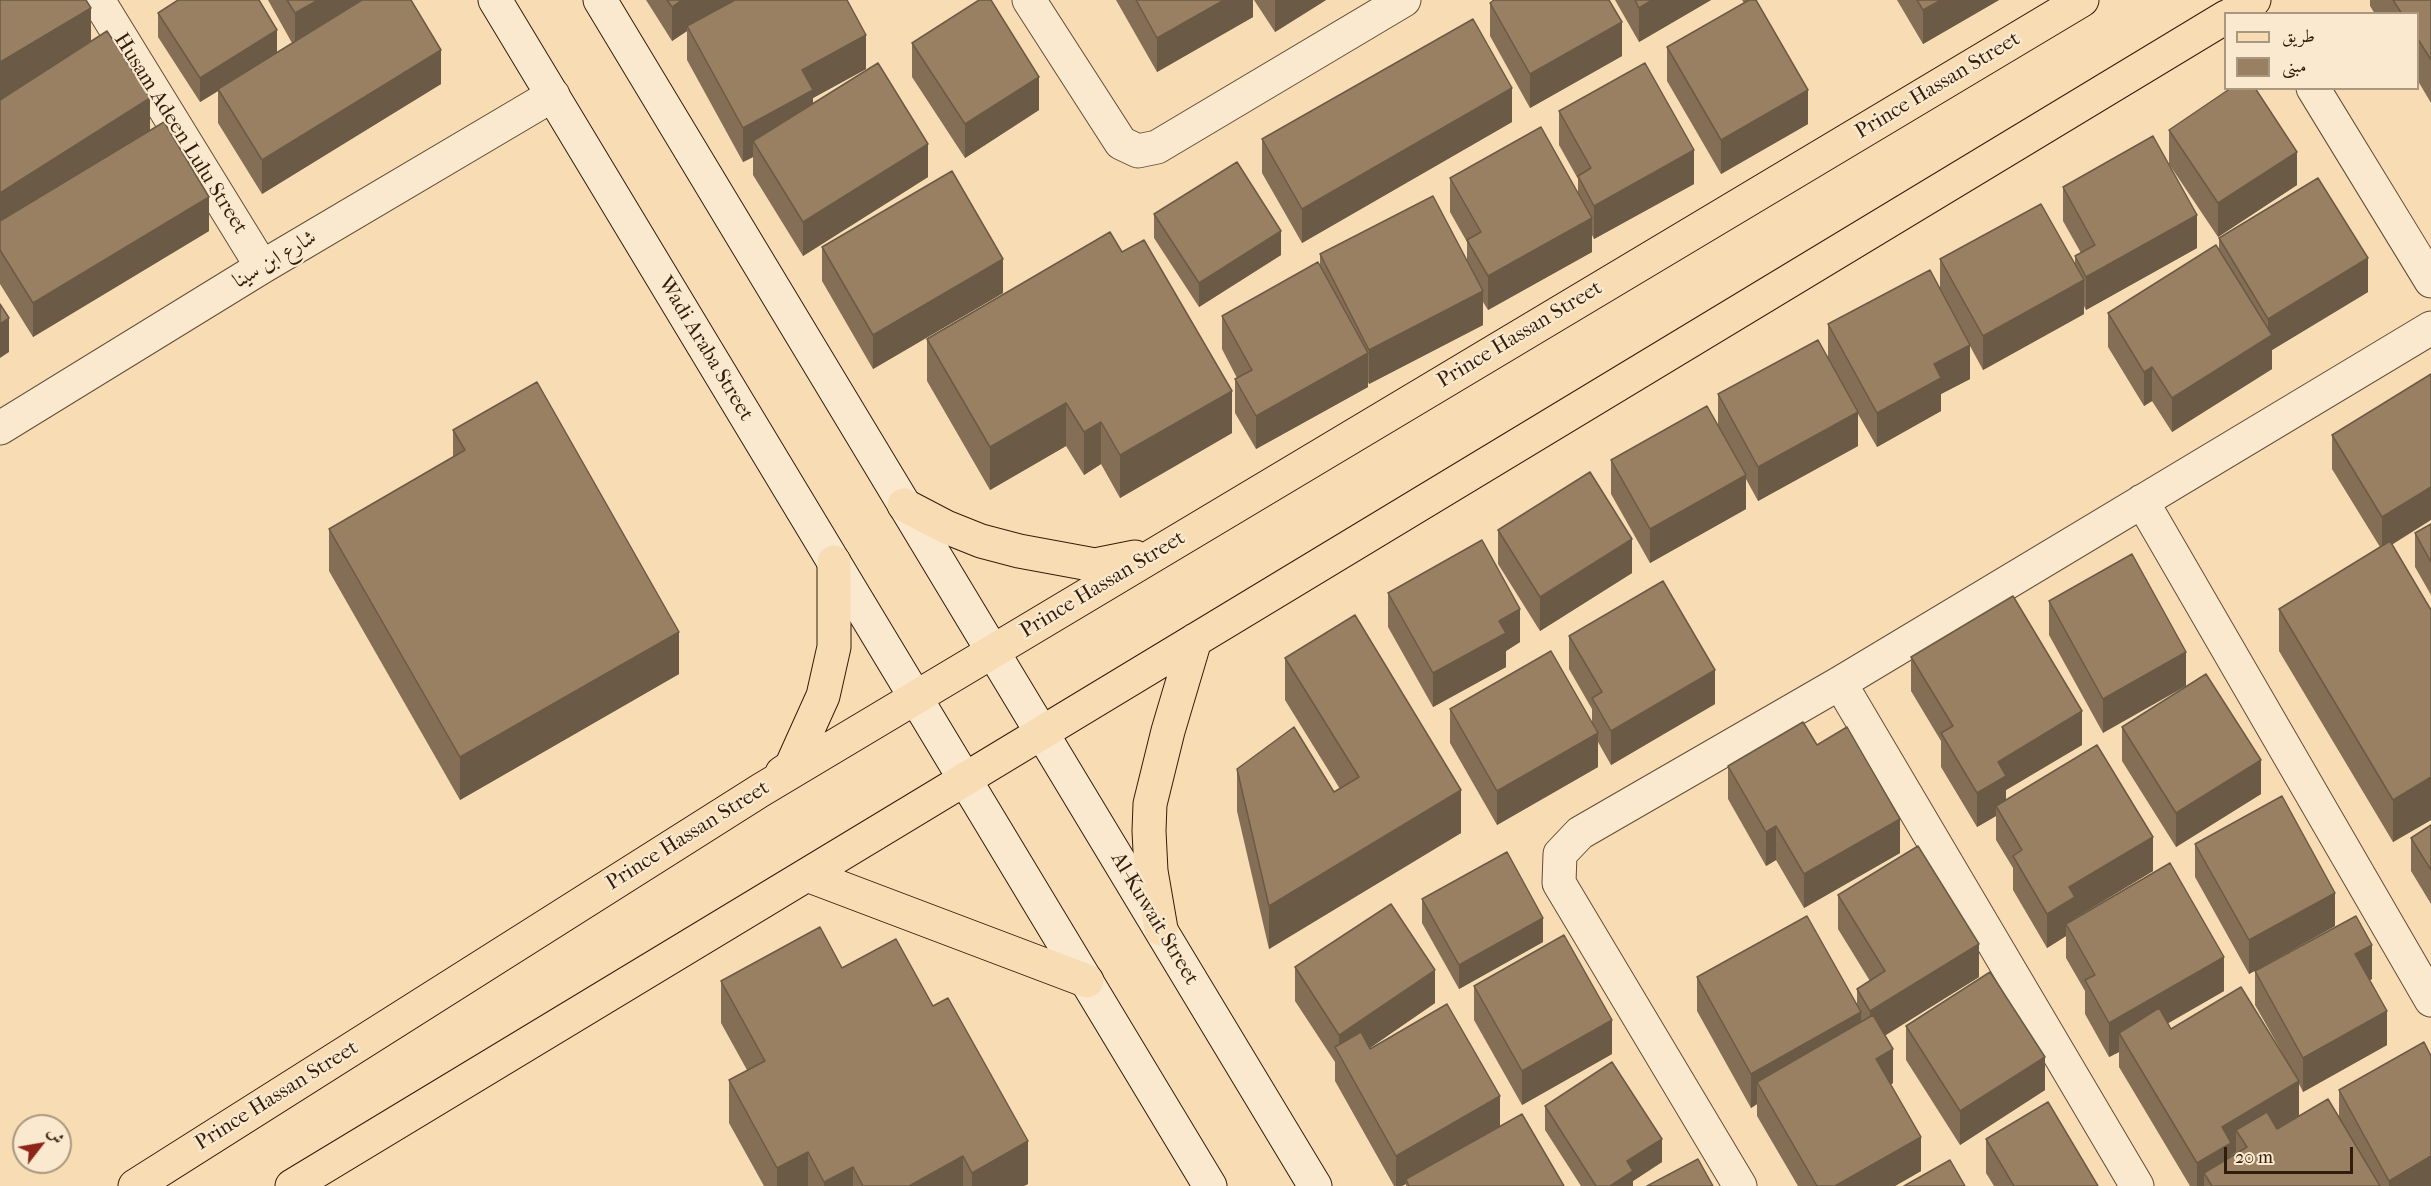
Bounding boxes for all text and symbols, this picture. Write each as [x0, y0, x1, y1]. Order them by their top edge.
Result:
legend [2224, 12, 2419, 90]
text: طريق [2282, 26, 2315, 47]
street label: Prince Hassan Street [1851, 27, 2025, 145]
street label: Husam Adeen Lulu Street [108, 29, 252, 239]
text: مبنى [2282, 56, 2307, 77]
street label: شارع ابن سينا [229, 225, 321, 295]
street label: Wadi Araba Street [652, 272, 758, 426]
street label: Prince Hassan Street [1433, 276, 1607, 394]
street label: Prince Hassan Street [1016, 526, 1190, 644]
street label: Prince Hassan Street [602, 776, 774, 896]
street label: Al-Kuwait Street [1105, 848, 1203, 990]
street label: Prince Hassan Street [191, 1036, 363, 1156]
north arrow [12, 1114, 72, 1174]
text: ش [44, 1124, 68, 1147]
scale bar [2227, 1135, 2356, 1173]
text: 20 m [2235, 1147, 2273, 1168]

